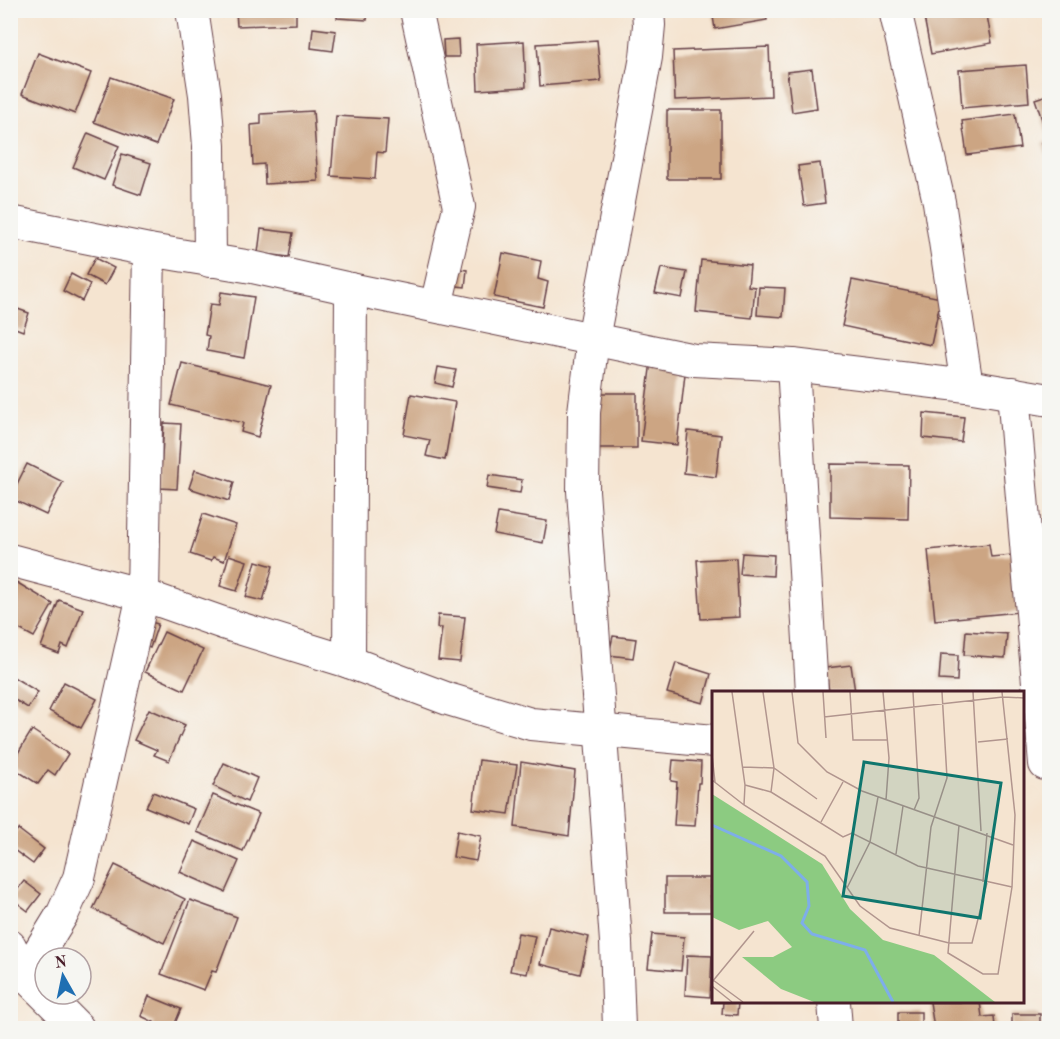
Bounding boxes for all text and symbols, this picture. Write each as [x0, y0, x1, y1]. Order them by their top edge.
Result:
inset map [712, 691, 1024, 1003]
north arrow [33, 946, 93, 1006]
text: N [54, 954, 69, 972]

